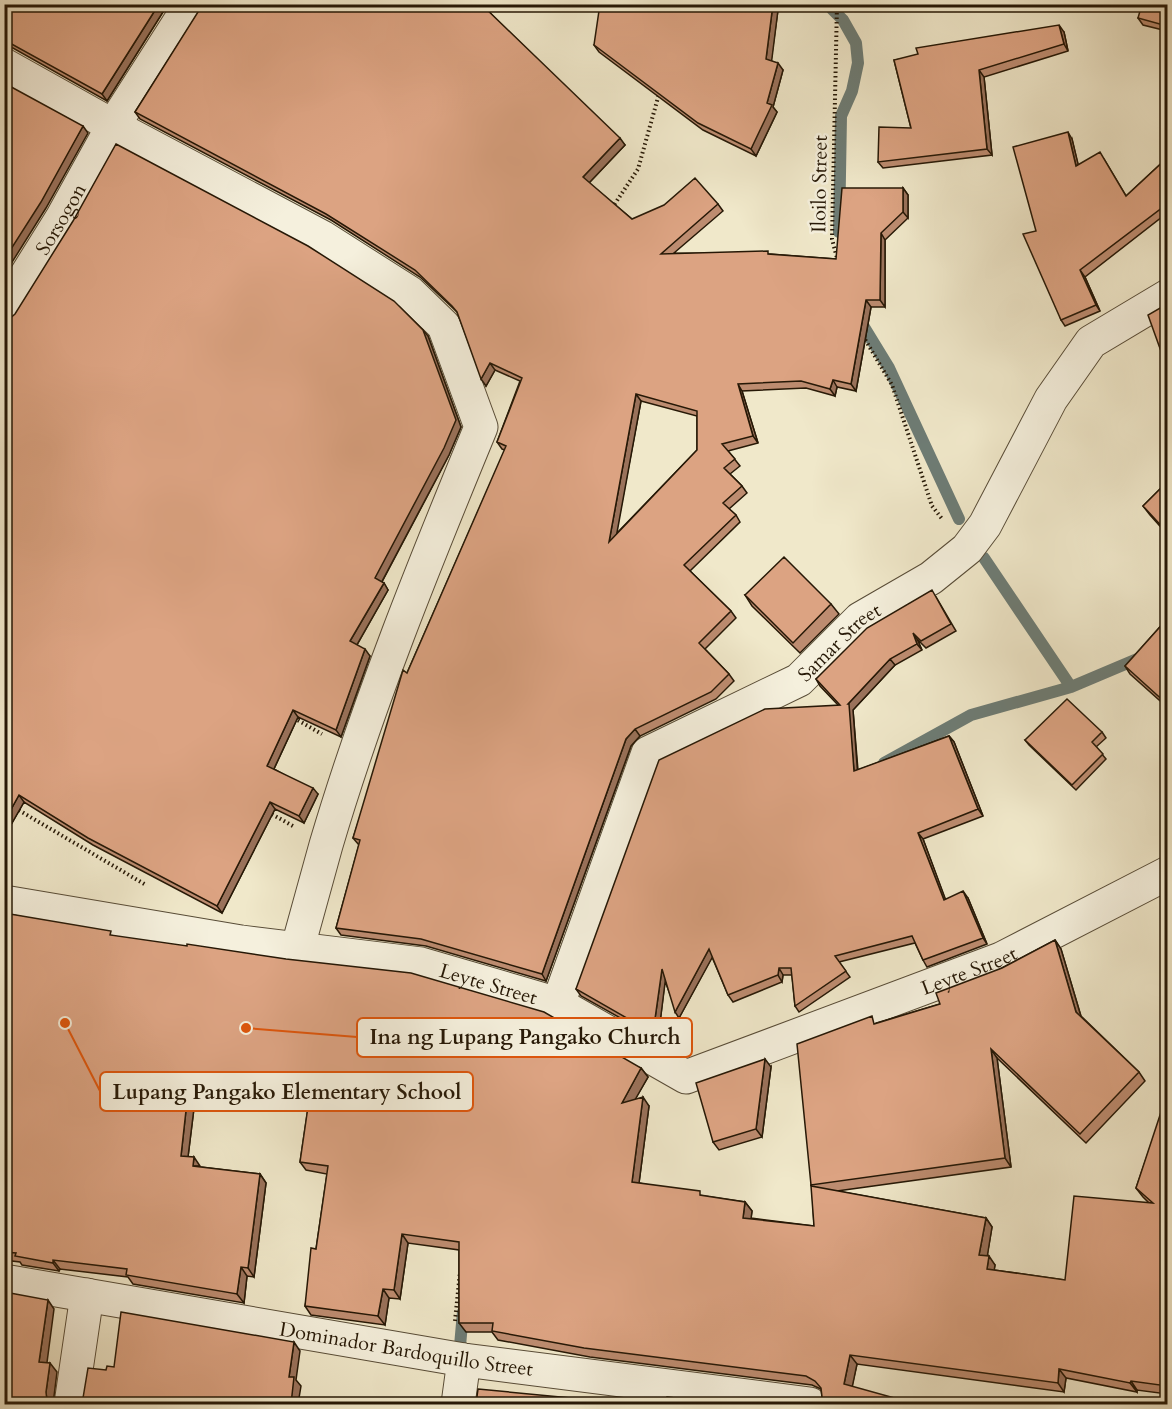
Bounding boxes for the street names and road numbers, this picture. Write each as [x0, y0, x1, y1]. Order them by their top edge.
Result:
street label: Iloilo Street [805, 134, 834, 233]
street label: Sorsogon [29, 178, 93, 260]
street label: Samar Street [792, 596, 887, 688]
street label: Leyte Street [917, 940, 1022, 1002]
street label: Leyte Street [436, 957, 541, 1011]
street label: Dominador Bardoquillo Street [277, 1316, 535, 1383]

